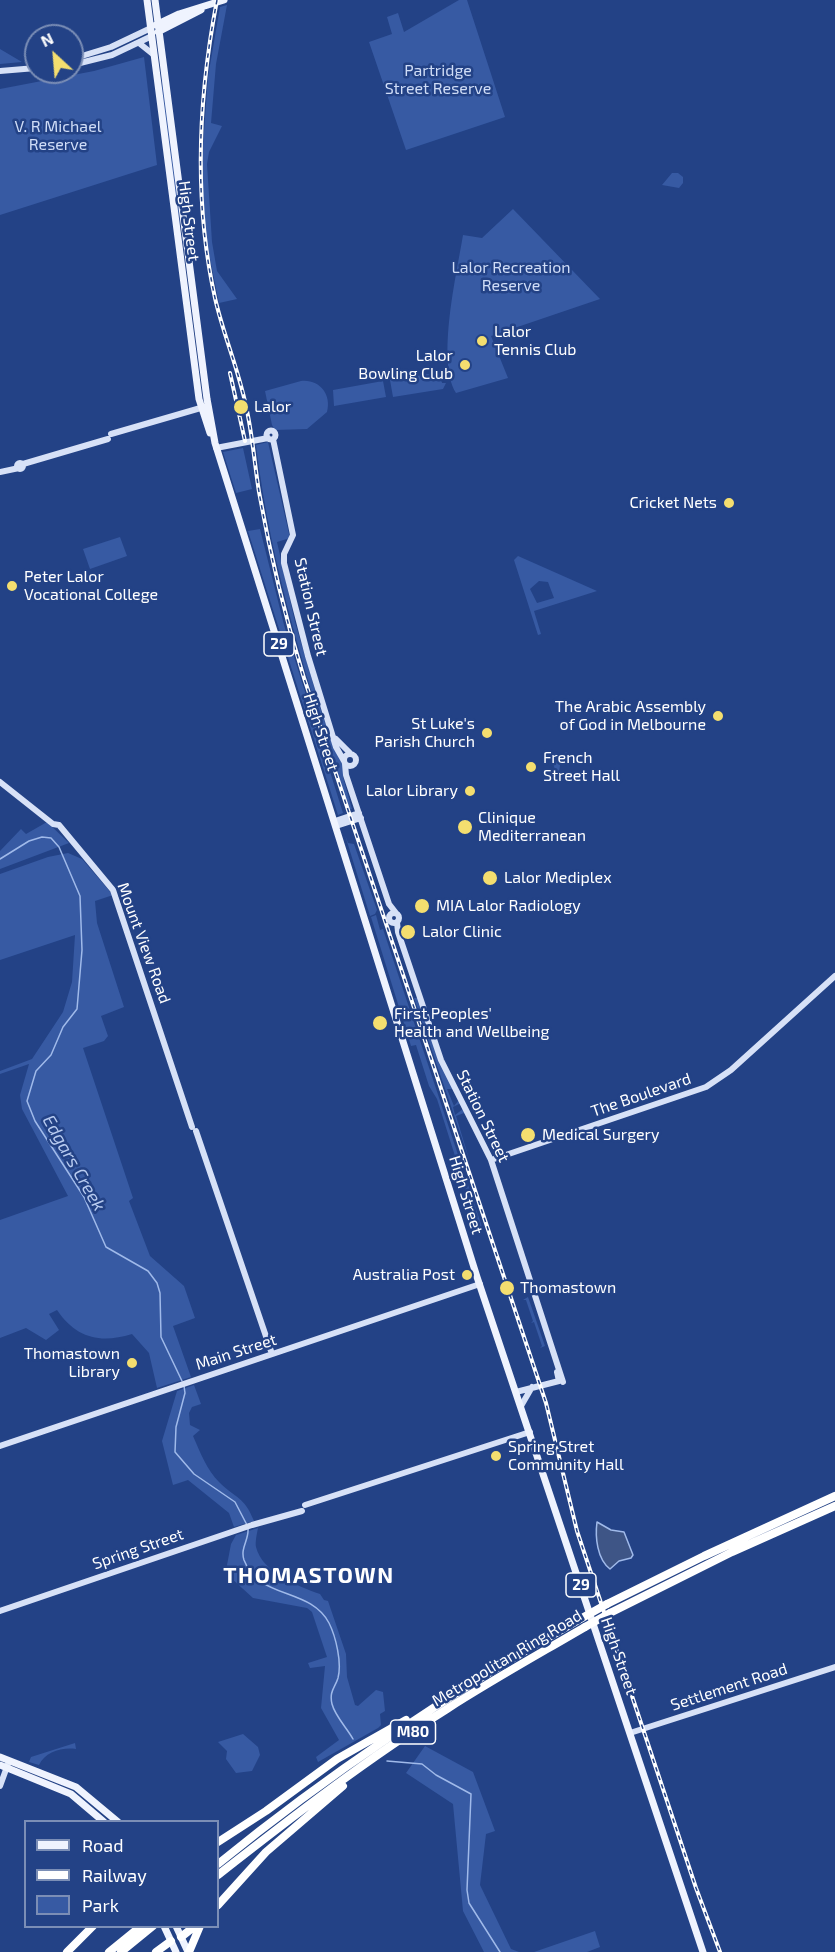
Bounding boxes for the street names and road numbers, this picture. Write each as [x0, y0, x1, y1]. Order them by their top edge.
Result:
street label: High Street [175, 180, 203, 262]
street label: Station Street [290, 556, 332, 658]
road number: 29 [264, 632, 294, 656]
street label: High Street [299, 691, 343, 773]
street label: Mount View Road [113, 880, 175, 1006]
street label: Station Street [452, 1067, 514, 1165]
street label: The Boulevard [588, 1069, 694, 1121]
street label: High Street [445, 1154, 487, 1236]
street label: Main Street [193, 1330, 279, 1374]
street label: Spring Street [90, 1524, 186, 1574]
road number: 29 [566, 1573, 596, 1597]
street label: Metropolitan Ring Road [429, 1606, 585, 1710]
street label: High Street [597, 1615, 641, 1697]
street label: Settlement Road [668, 1659, 790, 1715]
road number: M80 [390, 1720, 436, 1744]

